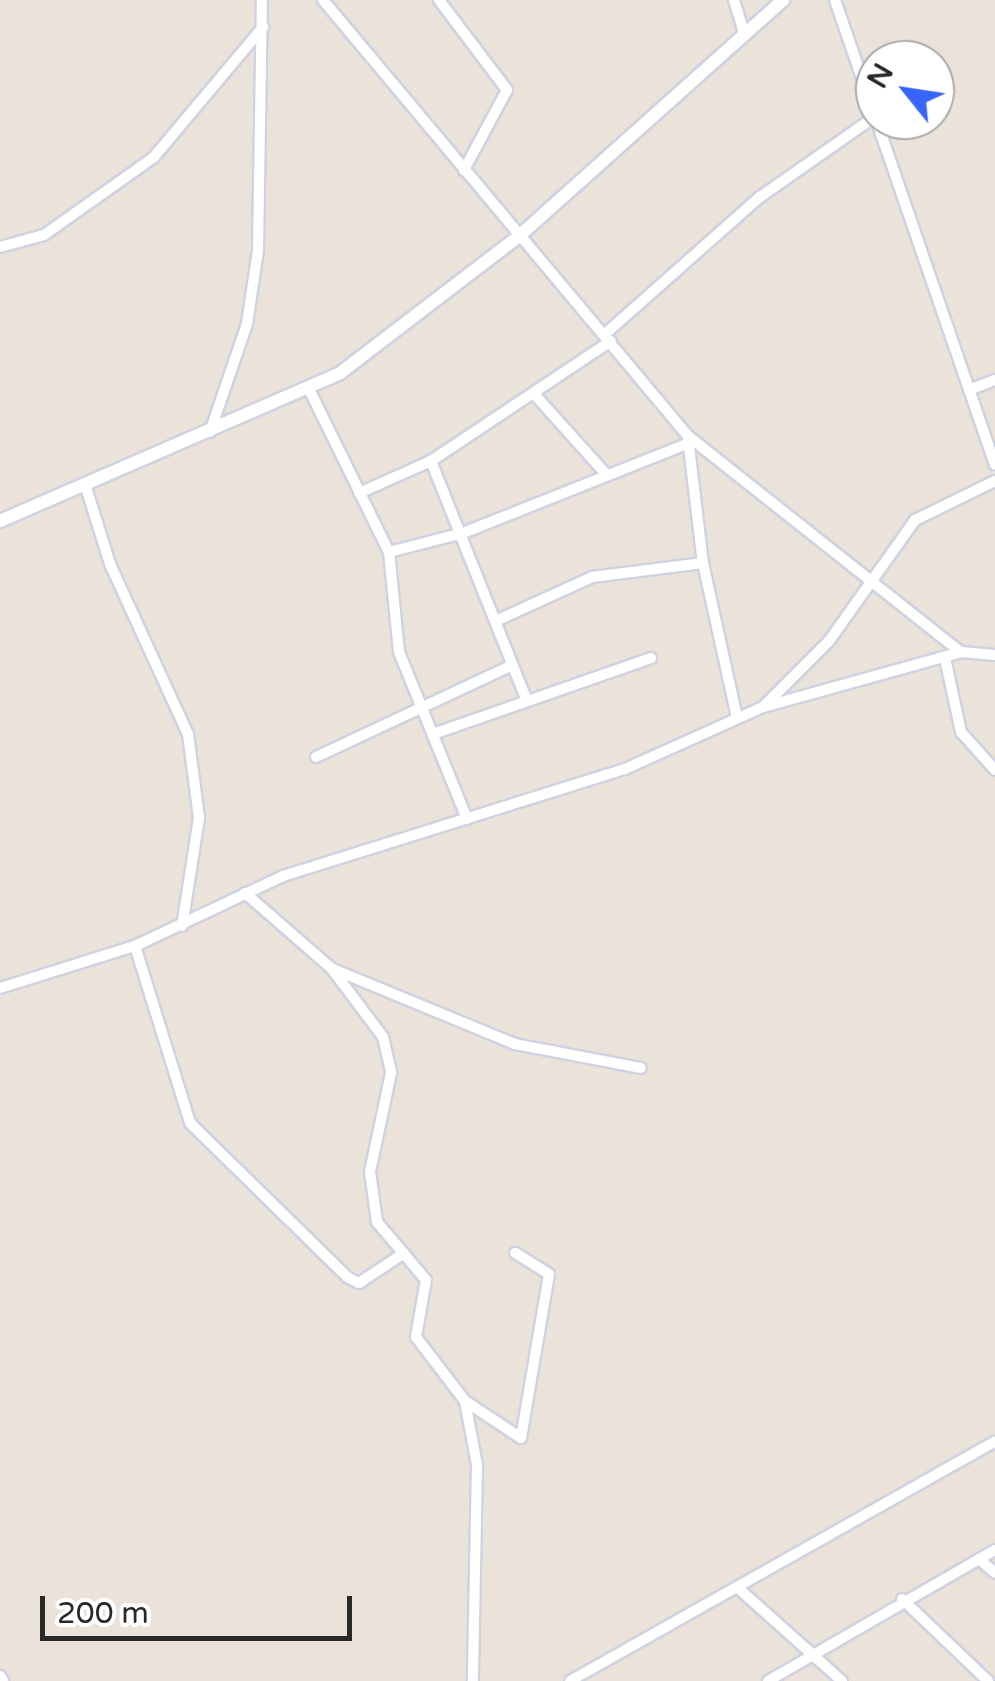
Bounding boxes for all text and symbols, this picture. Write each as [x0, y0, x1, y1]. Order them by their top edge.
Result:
north arrow [855, 40, 955, 140]
text: N [860, 58, 901, 94]
scale bar [45, 1576, 358, 1638]
text: 200 m [57, 1595, 149, 1632]

